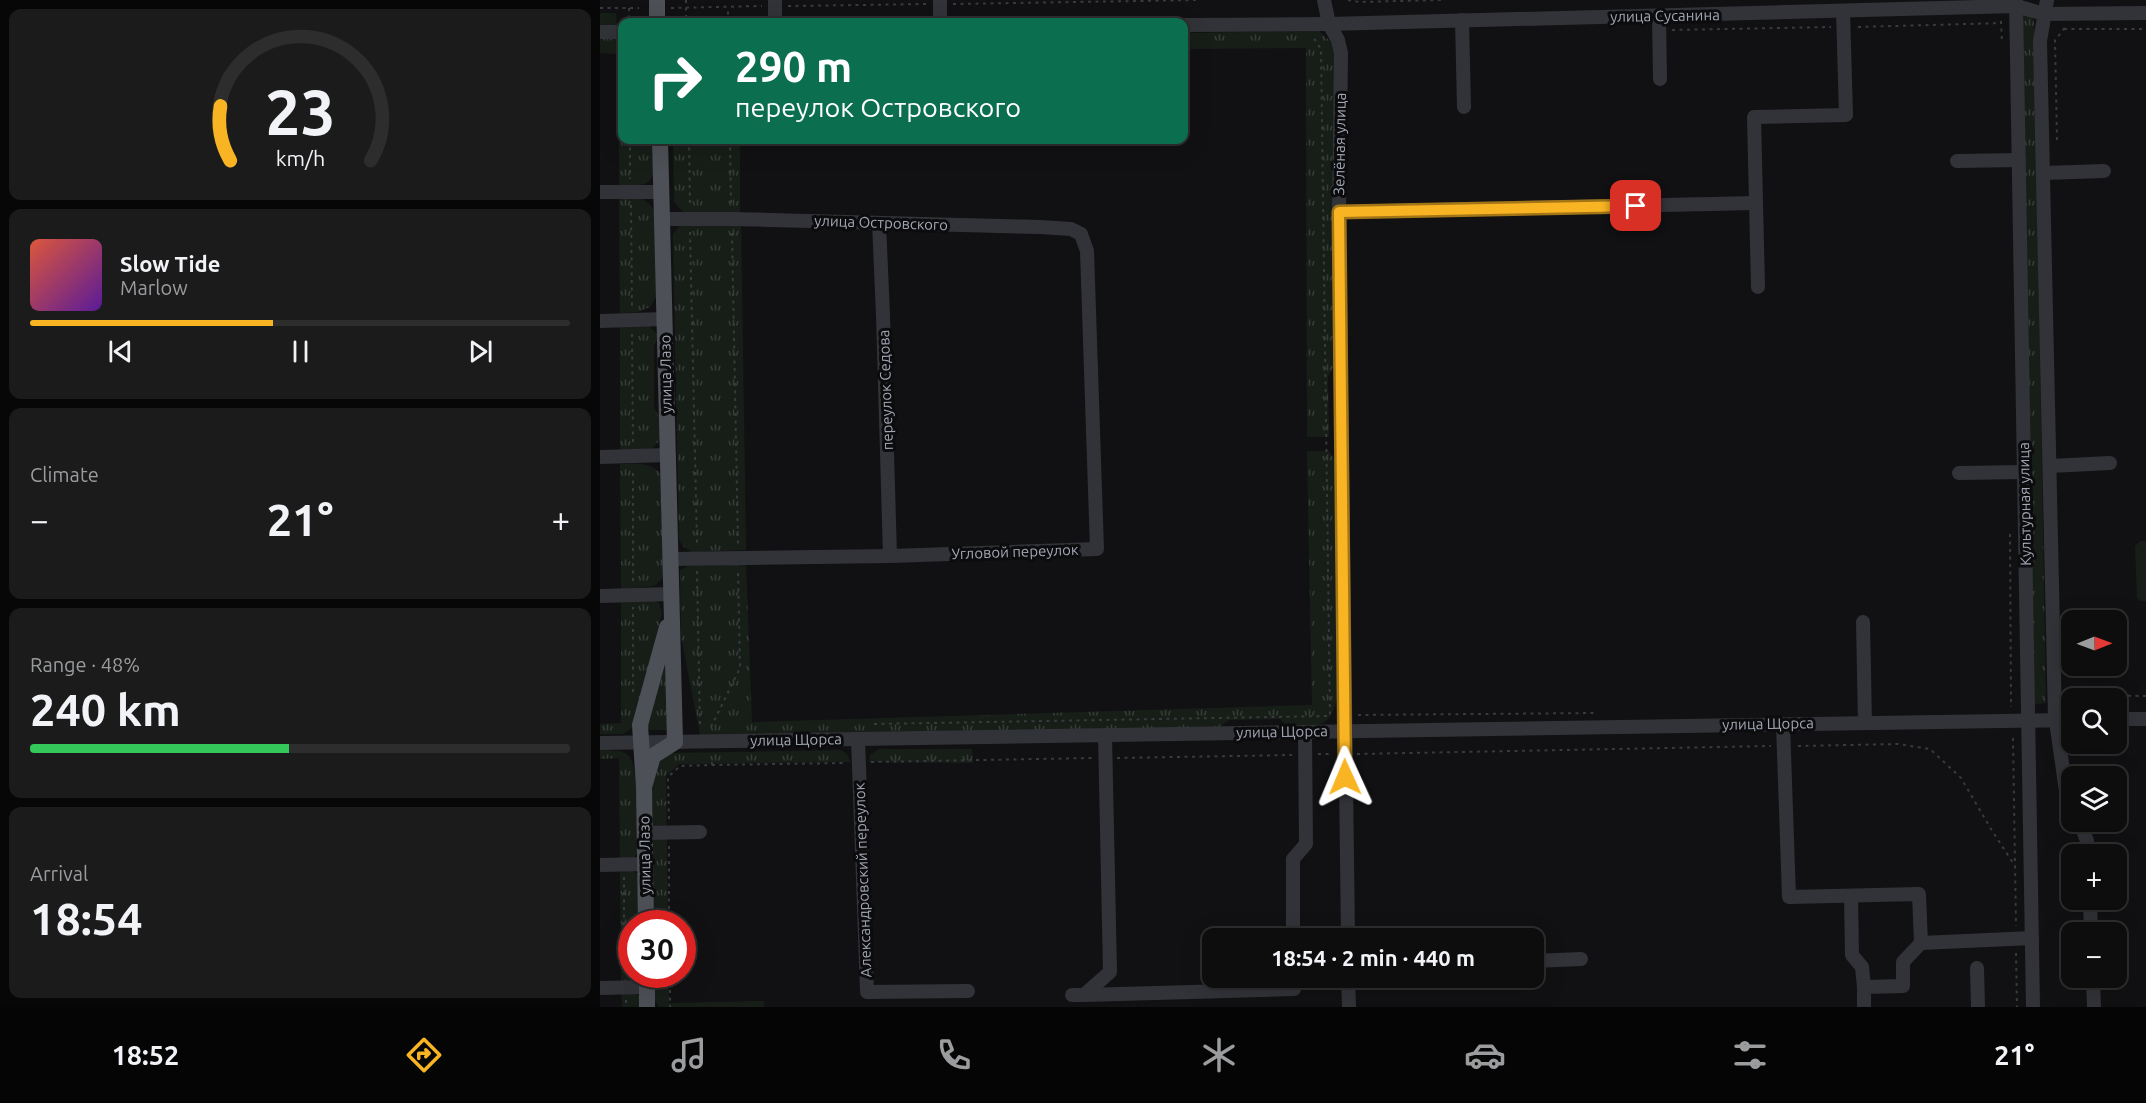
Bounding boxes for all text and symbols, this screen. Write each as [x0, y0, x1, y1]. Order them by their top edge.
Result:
street label: улица Сусанина [1610, 6, 1720, 25]
icon: right [636, 42, 714, 120]
text: 290 m [735, 43, 852, 90]
text: 23 [265, 77, 335, 147]
text: переулок Островского [735, 92, 1021, 122]
street label: Зелёная улица [1330, 92, 1349, 196]
text: km/h [275, 147, 325, 171]
pin [1610, 180, 1661, 231]
icon: arrive [1619, 189, 1652, 222]
street label: улица Островского [814, 212, 948, 233]
text: Slow Tide [120, 251, 220, 276]
text: Marlow [120, 276, 188, 299]
street label: переулок Седова [875, 329, 896, 451]
icon: previous [104, 335, 137, 368]
icon: pause [284, 335, 317, 368]
icon: next [464, 335, 497, 368]
street label: улица Лазо [656, 335, 675, 413]
street label: Культурная улица [2015, 442, 2034, 566]
text: Climate [30, 463, 99, 486]
text: 21° [267, 494, 333, 545]
text: − [30, 501, 49, 538]
text: + [551, 501, 570, 538]
street label: Угловой переулок [951, 541, 1079, 562]
north arrow [2061, 610, 2127, 676]
map controls [2061, 610, 2127, 988]
text: Range · 48% [30, 653, 140, 676]
text: 240 km [30, 684, 181, 735]
button: search [2061, 688, 2127, 754]
street label: улица Щорса [1722, 714, 1814, 733]
street label: улица Щорса [1236, 722, 1328, 741]
street label: улица Щорса [750, 730, 842, 749]
position arrow [1313, 745, 1377, 809]
button: layers [2061, 766, 2127, 832]
street label: Александровский переулок [851, 782, 874, 978]
street label: улица Лазо [635, 816, 654, 894]
button: + [2061, 844, 2127, 910]
text: Arrival [30, 862, 88, 885]
text: 18:54 [30, 893, 143, 944]
speed limit sign: 30 [618, 910, 696, 988]
button: − [2061, 922, 2127, 988]
text: 18:54 · 2 min · 440 m [1271, 945, 1475, 970]
icon: directions [403, 1034, 445, 1076]
icon: music [668, 1034, 710, 1076]
icon: phone [933, 1034, 975, 1076]
icon: climate [1198, 1034, 1240, 1076]
icon: car [1464, 1034, 1506, 1076]
icon: filters [1729, 1034, 1771, 1076]
text: 18:52 [112, 1040, 179, 1070]
text: 21° [1994, 1040, 2034, 1070]

